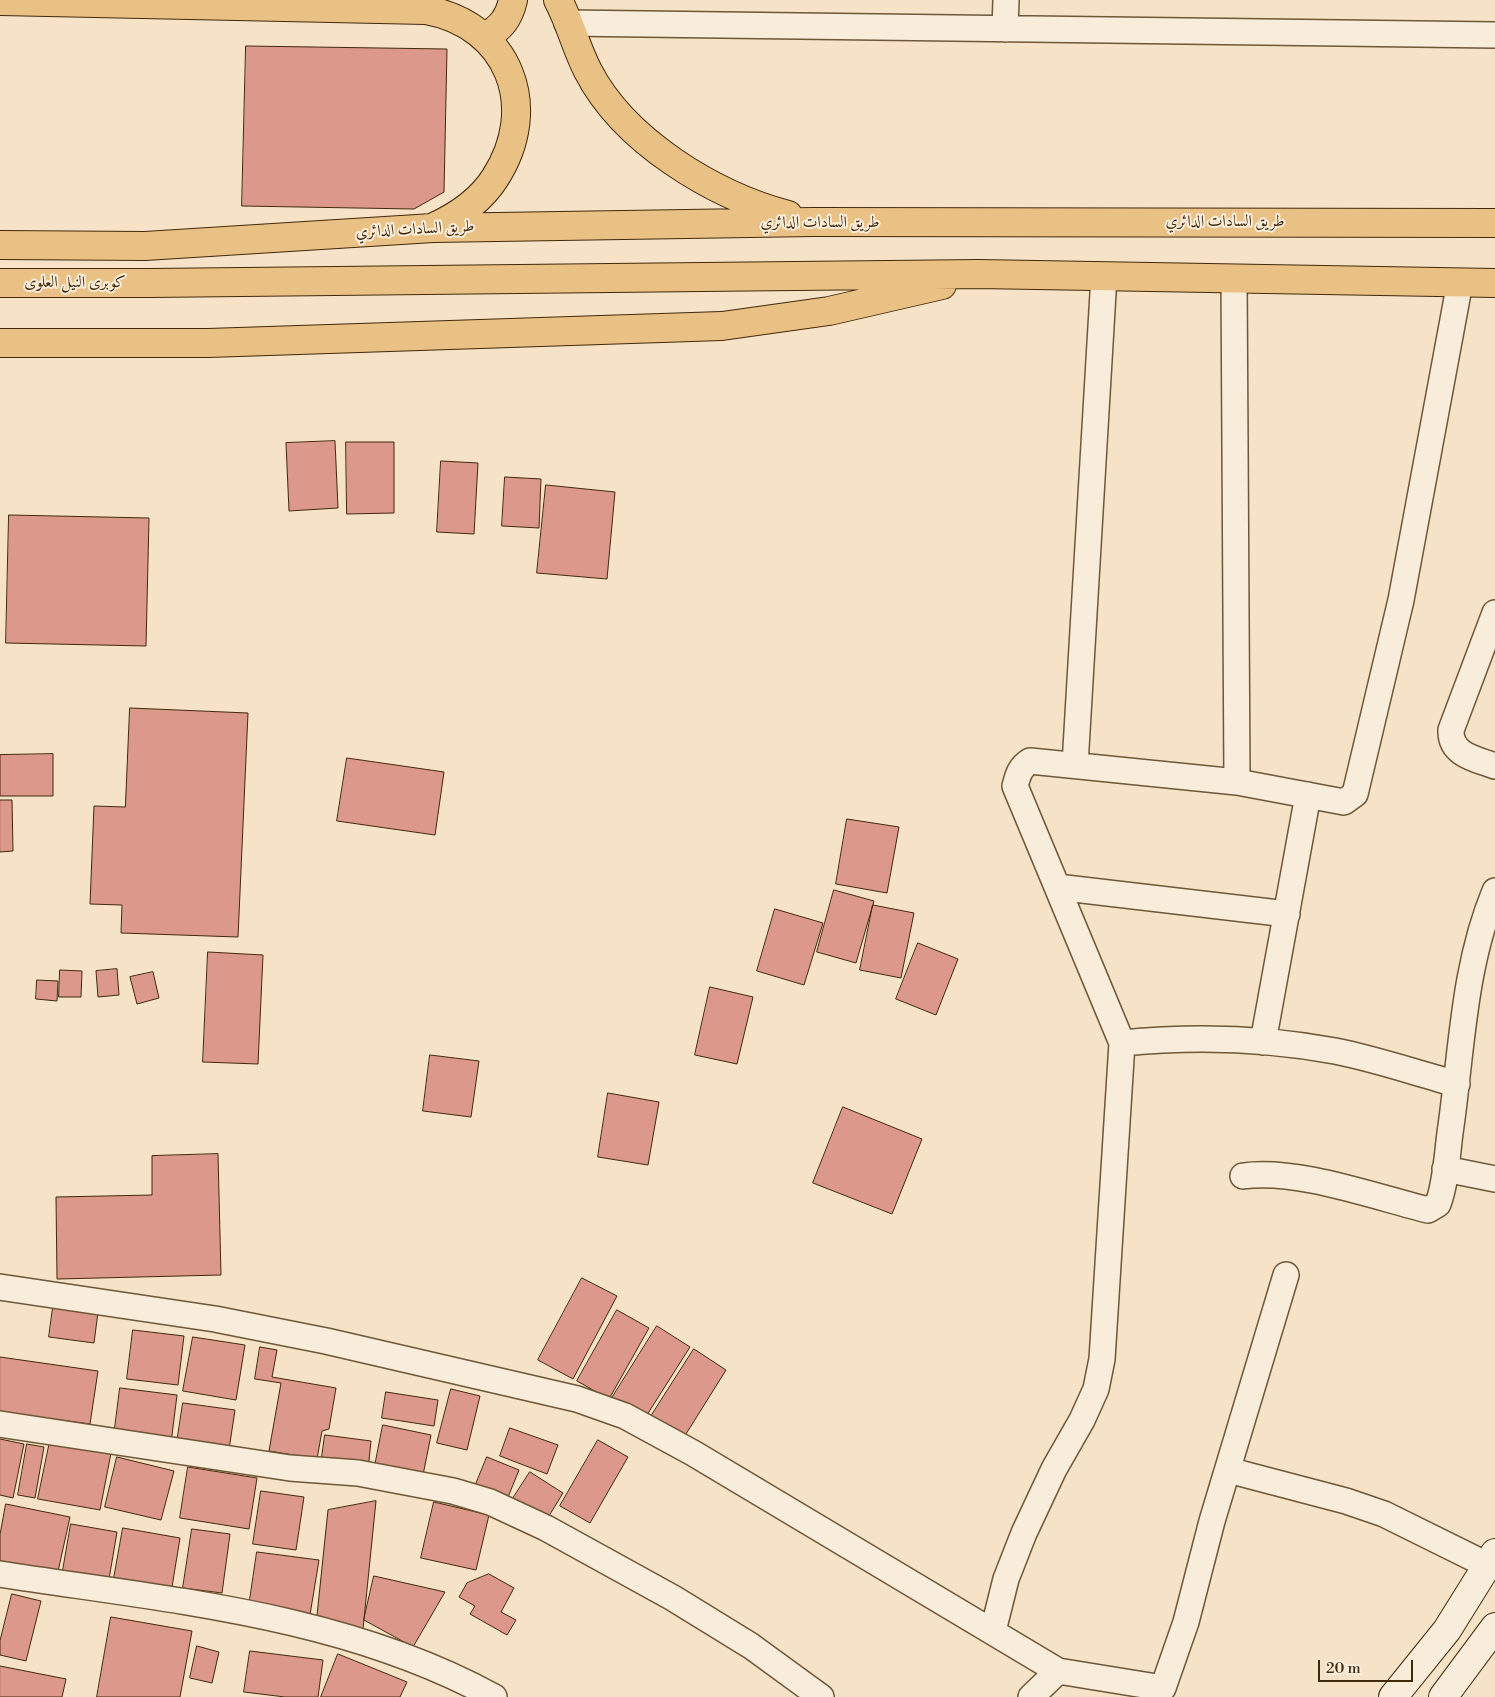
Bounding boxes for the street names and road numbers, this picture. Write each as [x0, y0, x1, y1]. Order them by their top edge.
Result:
street label: طريق السادات الدائري [1165, 212, 1285, 232]
street label: طريق السادات الدائري [760, 213, 880, 233]
street label: طريق السادات الدائري [355, 217, 475, 243]
street label: كوبرى النيل العلوى [24, 273, 126, 293]

